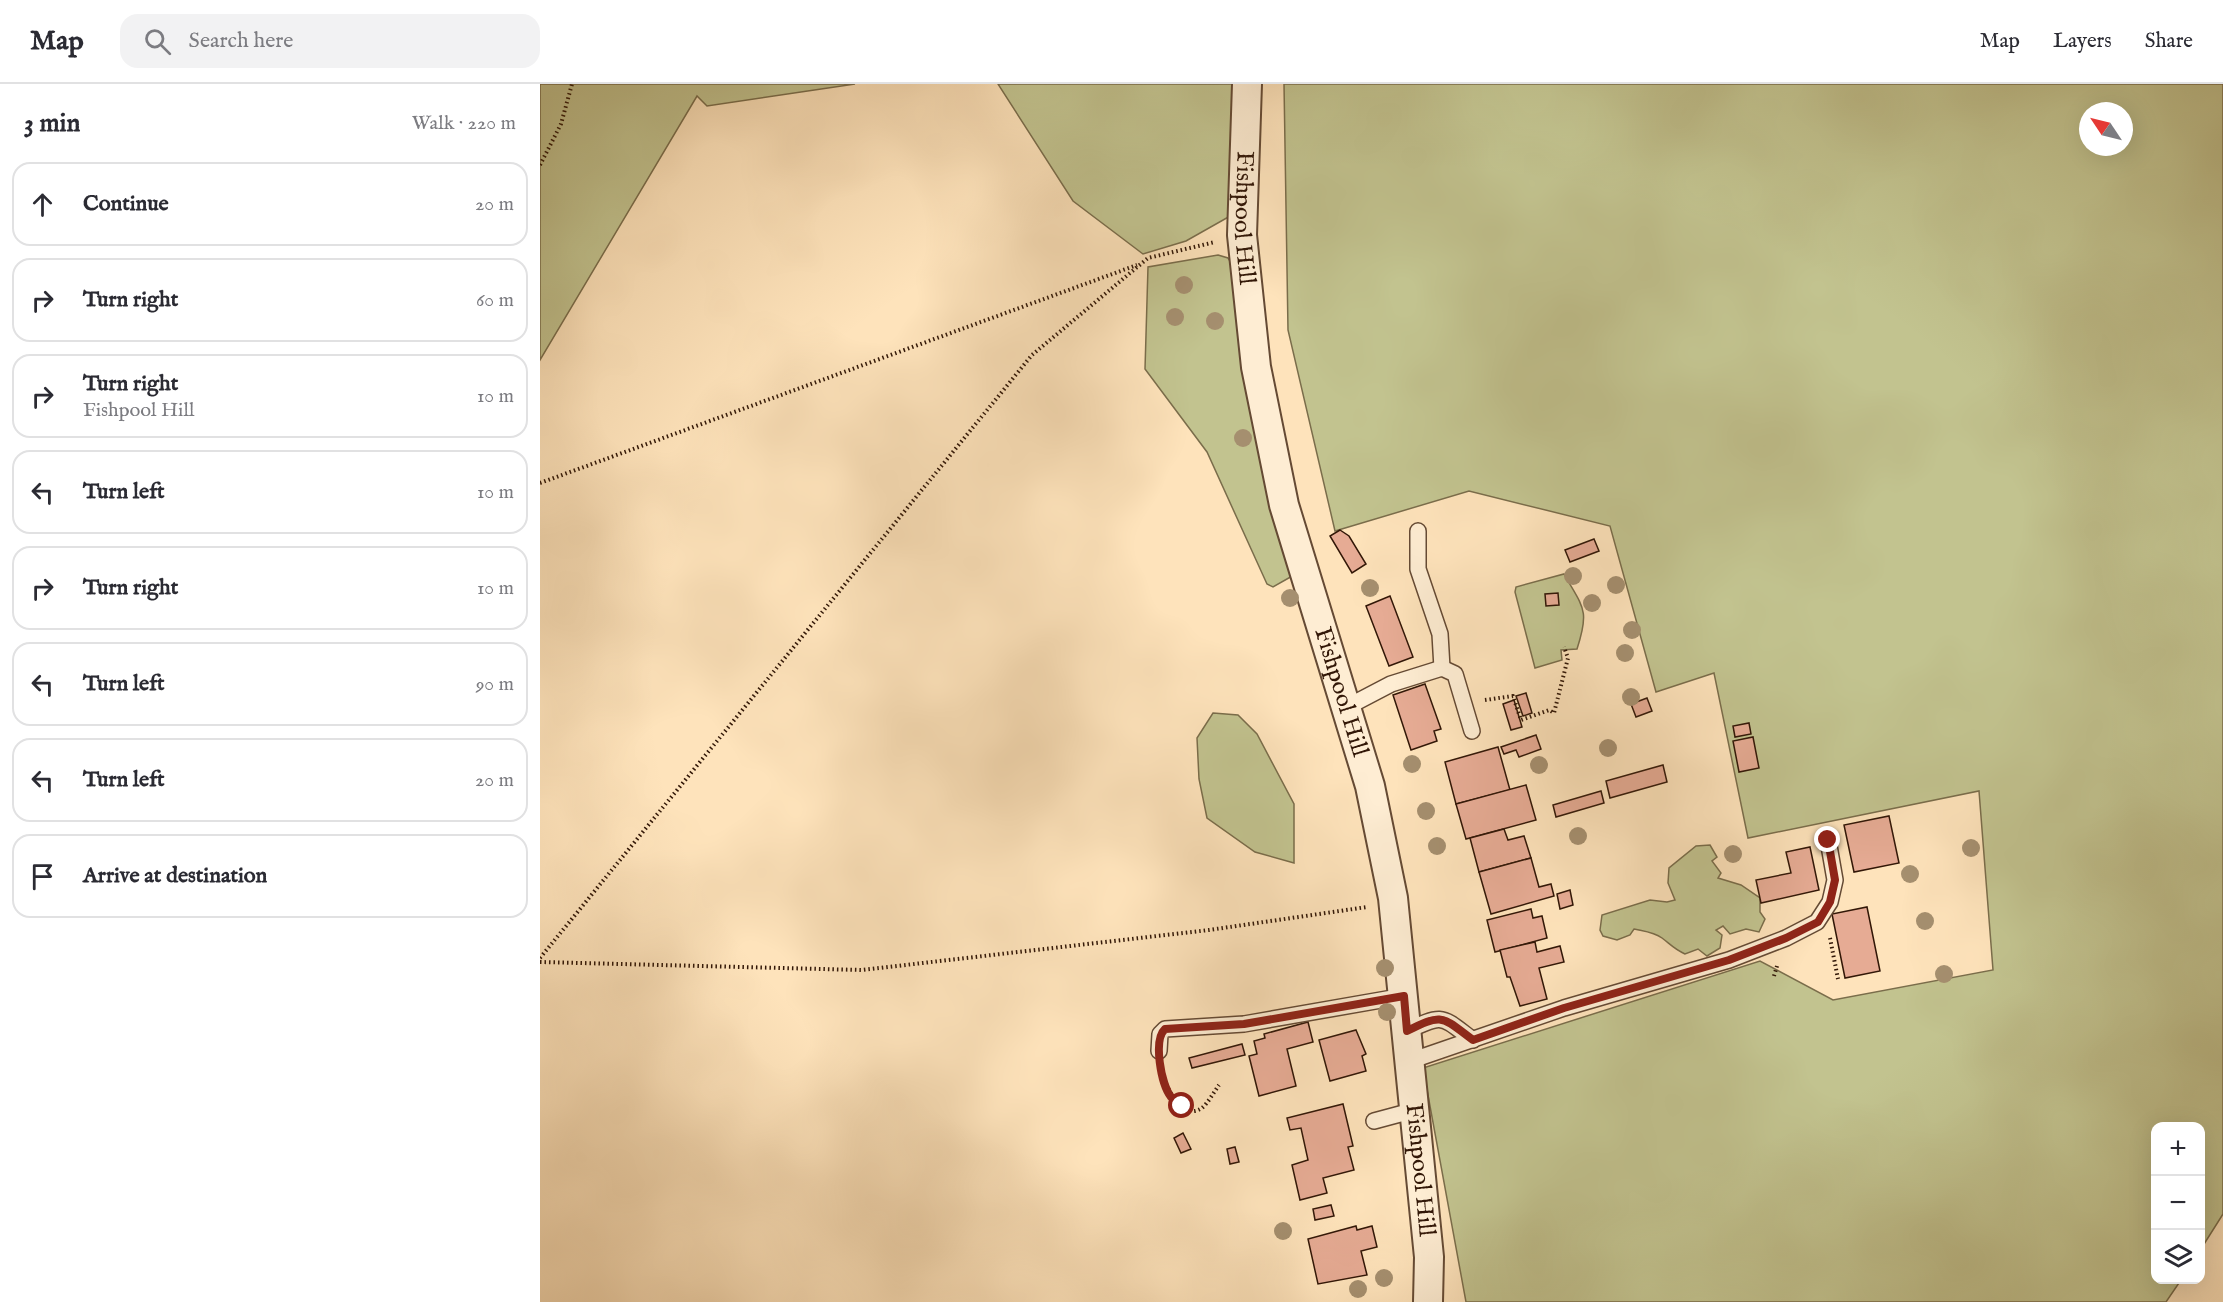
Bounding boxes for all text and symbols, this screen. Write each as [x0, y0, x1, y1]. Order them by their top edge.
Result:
search box [120, 14, 540, 68]
text: Map [30, 24, 84, 59]
icon: search [141, 25, 174, 58]
text: Search here [189, 27, 293, 55]
text: Map [1980, 28, 2020, 55]
text: Layers [2053, 28, 2112, 55]
text: Share [2145, 28, 2193, 55]
north arrow [2079, 102, 2133, 156]
text: 3 min [24, 107, 80, 140]
text: Walk · 220 m [412, 111, 516, 136]
street label: Fishpool Hill [1226, 151, 1263, 287]
icon: ahead [26, 188, 59, 221]
text: Continue [83, 190, 169, 218]
text: 20 m [475, 192, 514, 217]
icon: right [26, 284, 59, 317]
text: Turn right [83, 286, 178, 314]
text: 60 m [476, 288, 514, 313]
text: Turn right [83, 370, 178, 398]
icon: right [26, 380, 59, 413]
text: 10 m [477, 384, 514, 409]
text: Fishpool Hill [83, 398, 194, 423]
icon: left [26, 476, 59, 509]
text: Turn left [83, 478, 165, 506]
text: 10 m [477, 480, 514, 505]
icon: right [26, 572, 59, 605]
text: Turn right [83, 574, 178, 602]
text: 10 m [477, 576, 514, 601]
street label: Fishpool Hill [1307, 623, 1376, 761]
icon: left [26, 668, 59, 701]
text: Turn left [83, 670, 165, 698]
text: 90 m [476, 672, 514, 697]
icon: left [26, 764, 59, 797]
text: Turn left [83, 766, 165, 794]
text: 20 m [475, 768, 514, 793]
route end [1814, 826, 1840, 852]
icon: arrive [26, 860, 59, 893]
text: Arrive at destination [83, 862, 267, 890]
route start [1168, 1092, 1194, 1118]
street label: Fishpool Hill [1398, 1102, 1442, 1238]
map controls [2151, 1122, 2205, 1284]
button: + [2151, 1122, 2205, 1176]
button: − [2151, 1176, 2205, 1230]
button: layers [2151, 1230, 2205, 1284]

